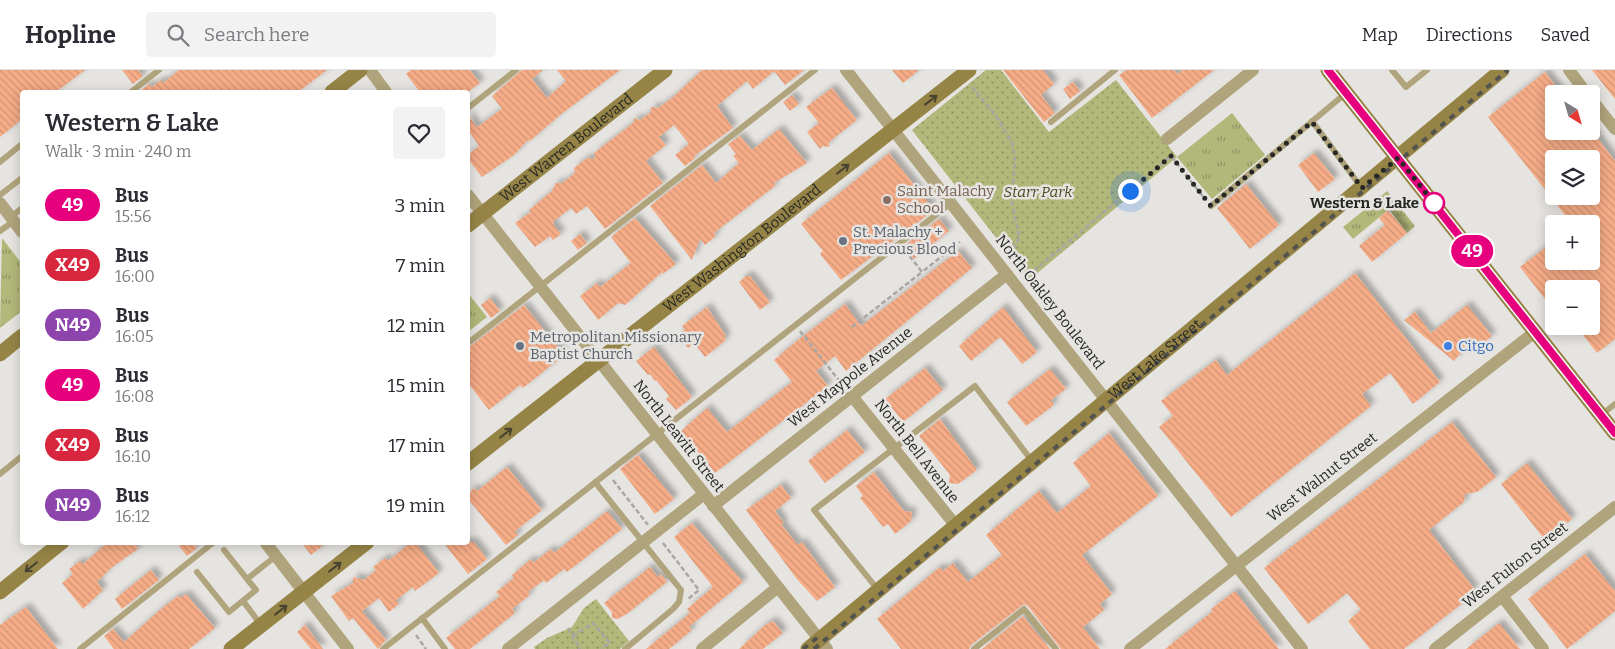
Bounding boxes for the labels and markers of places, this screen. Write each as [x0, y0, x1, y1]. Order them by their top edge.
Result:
place label: Saint Malachy School [897, 182, 994, 217]
marker: Western & Lake [1423, 192, 1445, 214]
marker: Saint Malachy School [881, 194, 893, 206]
place label: Western & Lake [1310, 194, 1419, 212]
place label: St. Malachy + Precious Blood [853, 223, 956, 258]
marker: St. Malachy + Precious Blood [837, 235, 849, 247]
place label: Metropolitan Missionary Baptist Church [530, 328, 702, 363]
place label: Citgo [1458, 337, 1494, 355]
marker: Metropolitan Missionary Baptist Church [514, 340, 526, 352]
marker: Citgo [1442, 340, 1454, 352]

